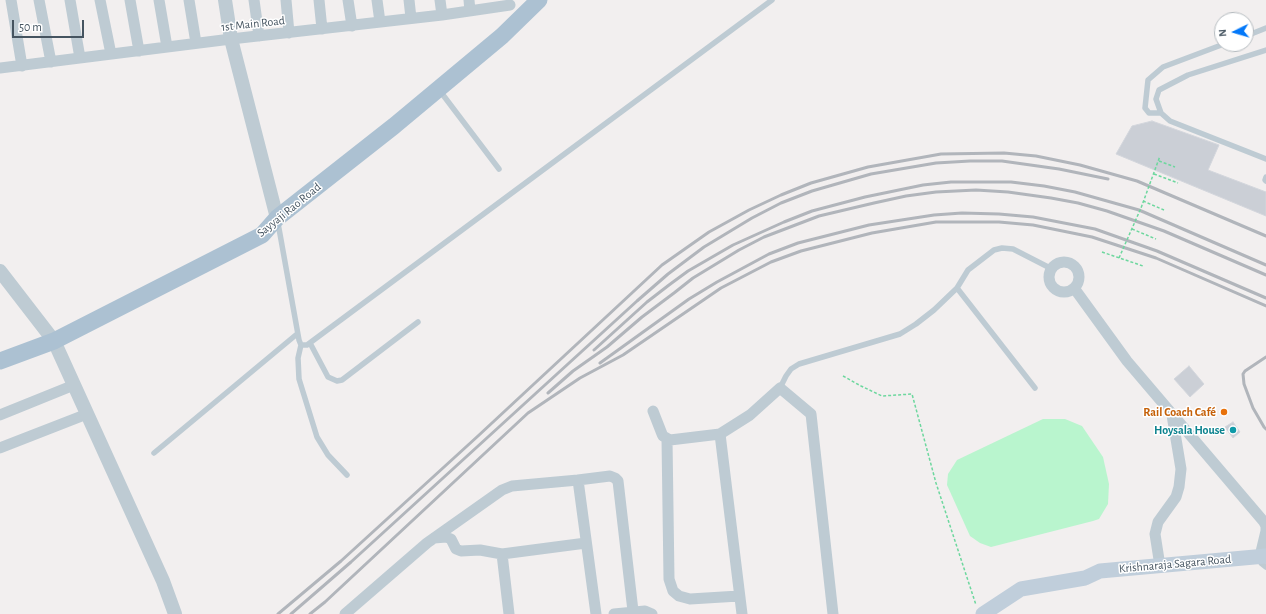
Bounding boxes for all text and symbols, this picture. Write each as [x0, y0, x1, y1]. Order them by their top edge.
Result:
scale bar [14, 12, 86, 38]
north arrow [1214, 12, 1254, 52]
street label: 1st Main Road [220, 13, 286, 35]
text: 50 m [19, 21, 42, 33]
text: N [1217, 29, 1228, 37]
street label: Sayyaji Rao Road [254, 180, 324, 240]
place label: Rail Coach Café [1143, 405, 1216, 419]
marker: Rail Coach Café [1219, 407, 1229, 417]
place label: Hoysala House [1154, 423, 1225, 437]
marker: Hoysala House [1228, 425, 1238, 435]
street label: Krishnaraja Sagara Road [1118, 552, 1232, 576]

